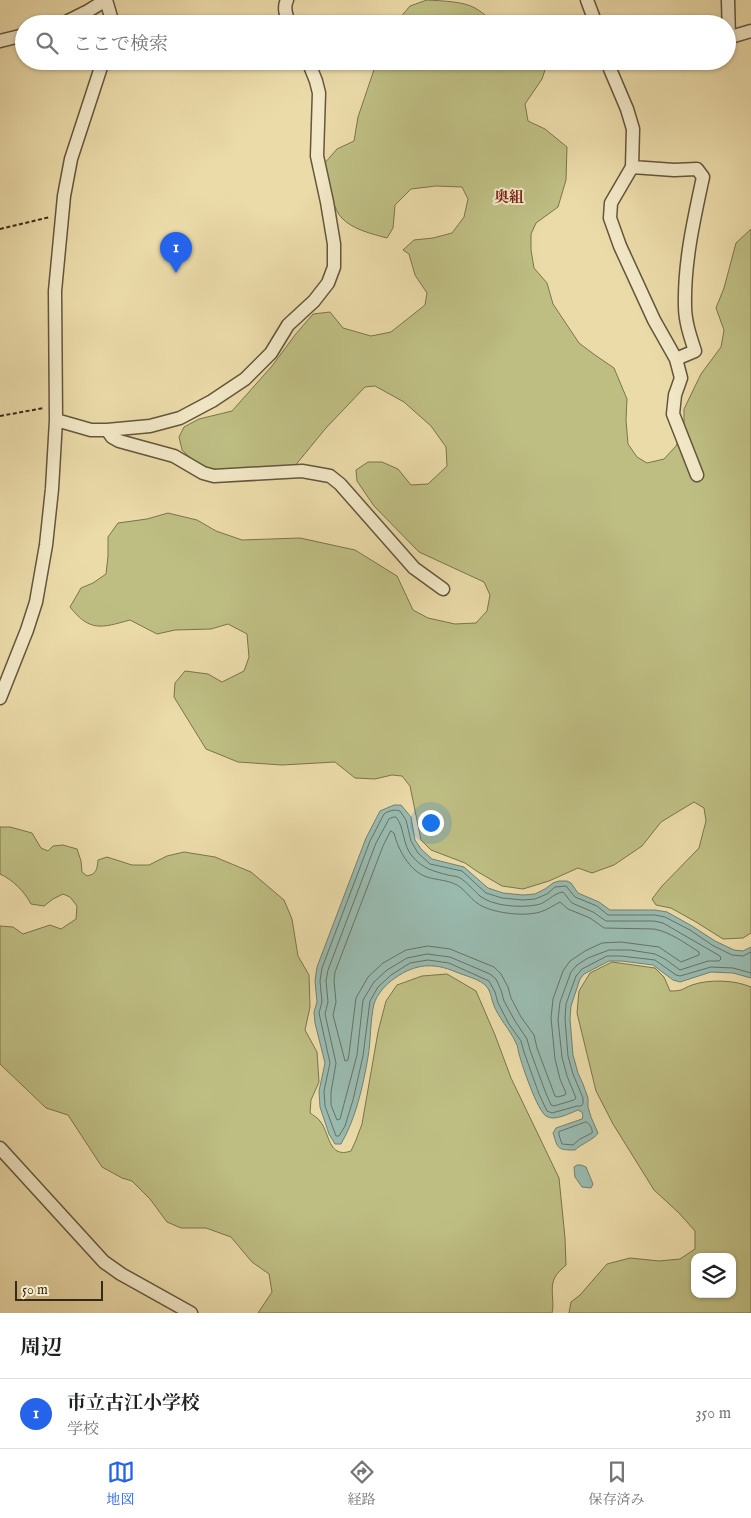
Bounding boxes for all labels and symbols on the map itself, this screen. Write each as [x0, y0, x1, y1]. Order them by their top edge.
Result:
district label: 奥組 [494, 188, 524, 207]
pin: 1 [160, 232, 192, 273]
your location [418, 810, 444, 836]
scale bar [15, 1278, 102, 1301]

